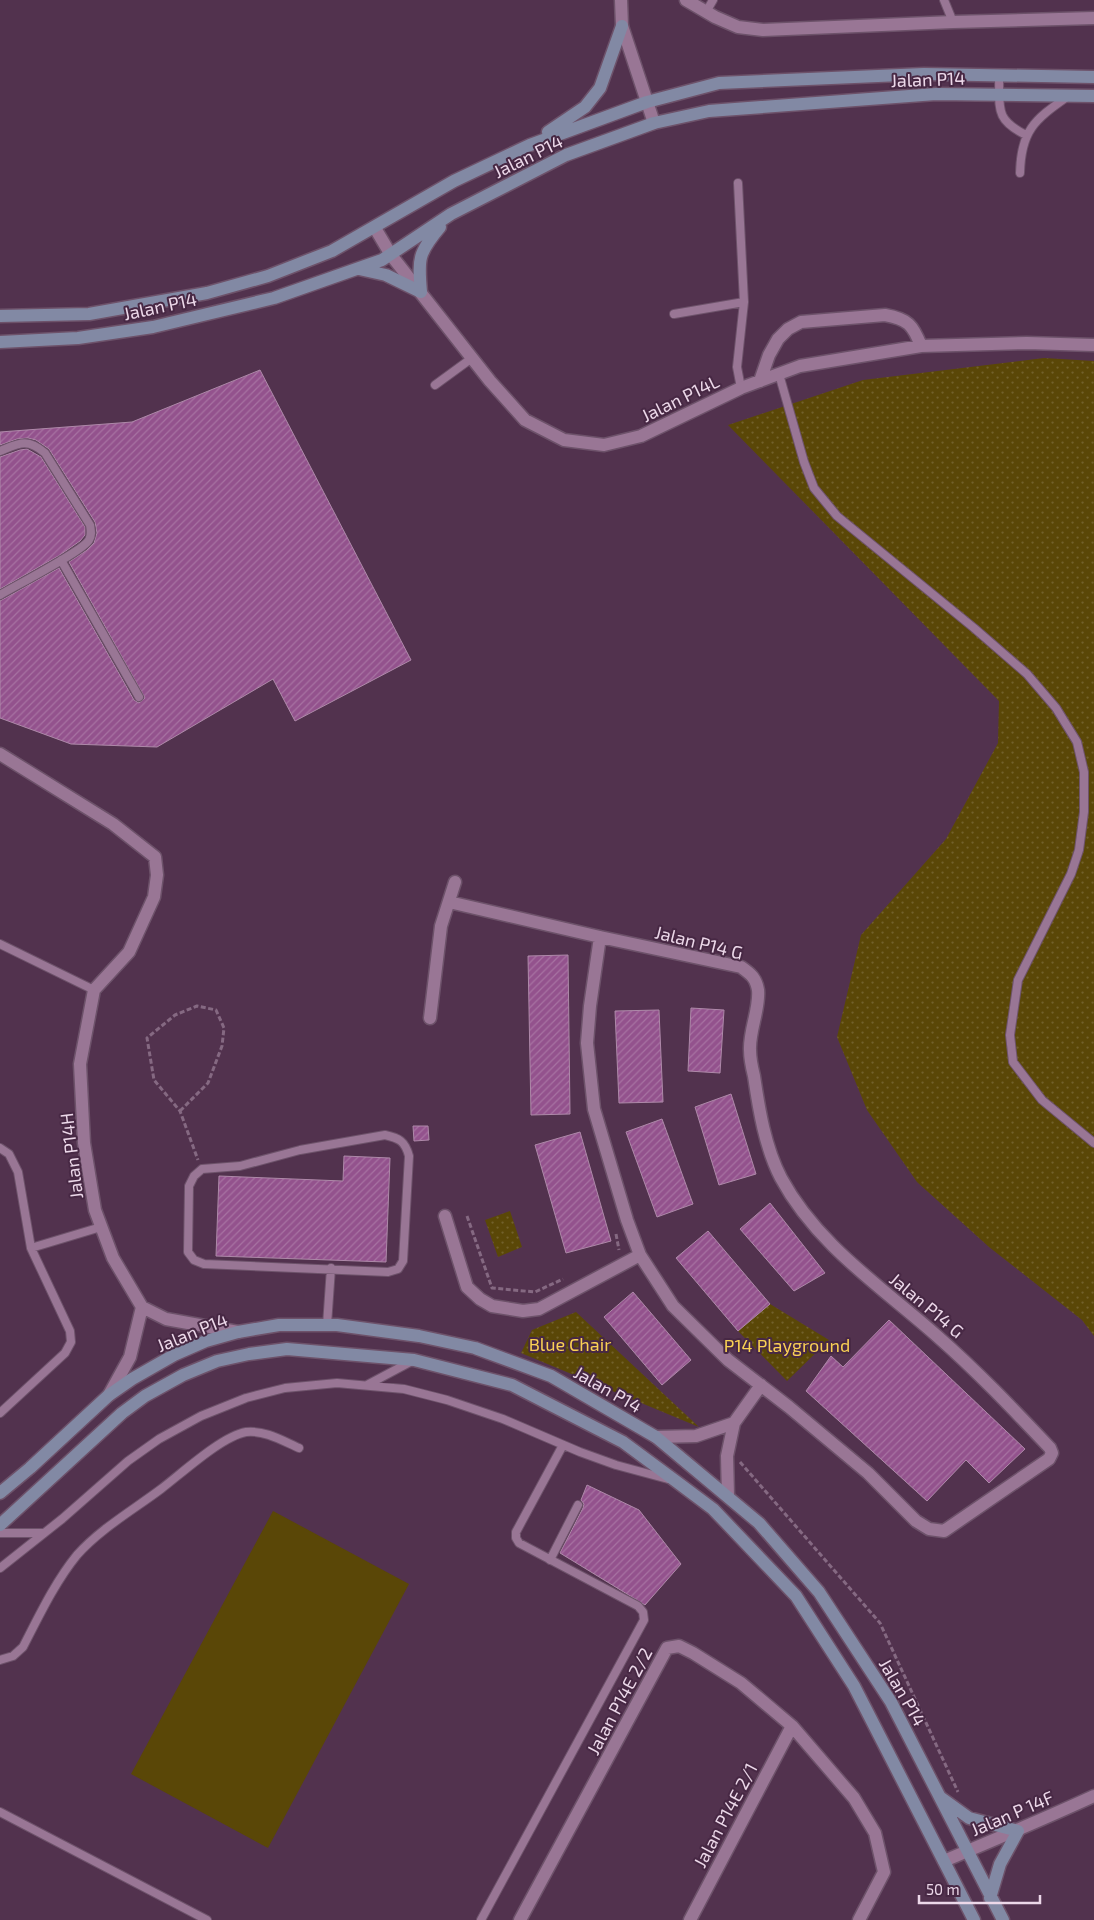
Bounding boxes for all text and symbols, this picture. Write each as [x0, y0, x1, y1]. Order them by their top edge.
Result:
street label: Jalan P14 [890, 67, 966, 91]
street label: Jalan P14 [490, 130, 566, 182]
street label: Jalan P14 [121, 287, 199, 325]
street label: Jalan P14L [638, 370, 722, 426]
street label: Jalan P14 G [653, 920, 745, 964]
street label: Jalan P14H [55, 1112, 87, 1200]
street label: Jalan P14 G [886, 1268, 968, 1342]
street label: Jalan P14 [153, 1308, 231, 1356]
park label: Blue Chair [529, 1333, 611, 1355]
park label: P14 Playground [724, 1334, 850, 1356]
street label: Jalan P14 [570, 1361, 646, 1417]
street label: Jalan P14E 2/2 [582, 1644, 656, 1758]
street label: Jalan P14 [875, 1654, 931, 1730]
street label: Jalan P14E 2/1 [688, 1759, 762, 1871]
street label: Jalan P 14F [967, 1786, 1057, 1840]
scale bar [919, 1872, 1040, 1904]
text: 50 m [926, 1880, 960, 1898]

